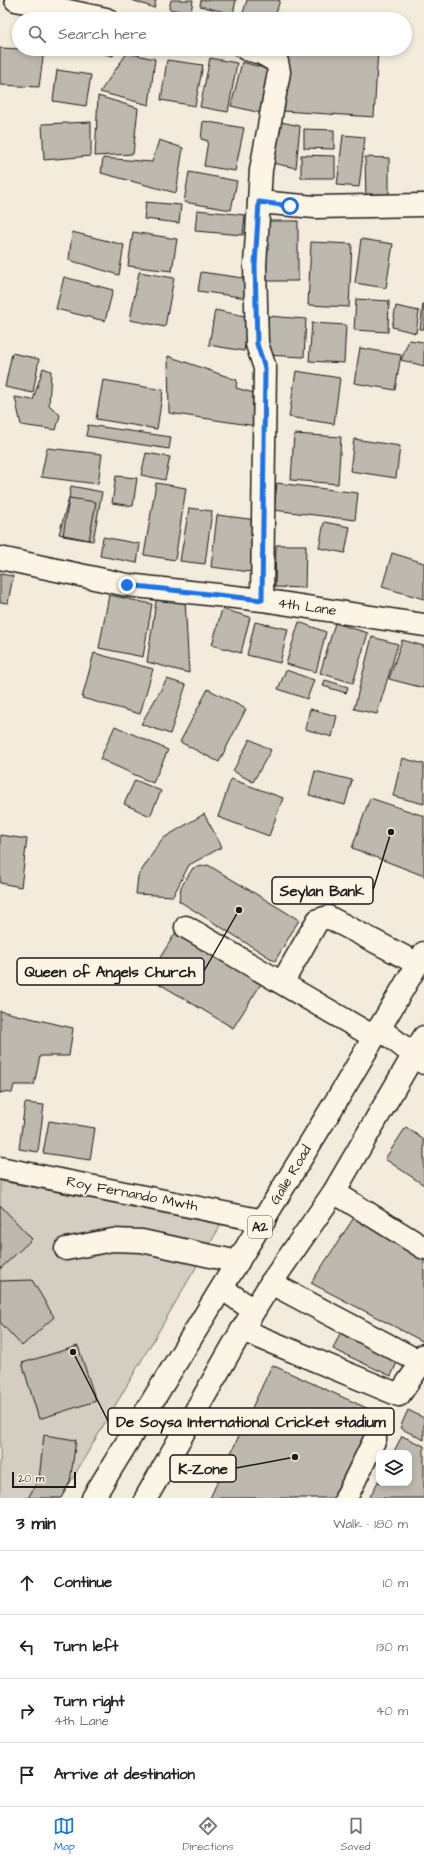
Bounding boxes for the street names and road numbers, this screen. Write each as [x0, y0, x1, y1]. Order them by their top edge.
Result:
street label: 4th Lane [276, 593, 338, 621]
street label: Galle Road [265, 1141, 317, 1209]
street label: Roy Fernando Mwth [65, 1171, 199, 1217]
road number: A2 [248, 1216, 272, 1238]

